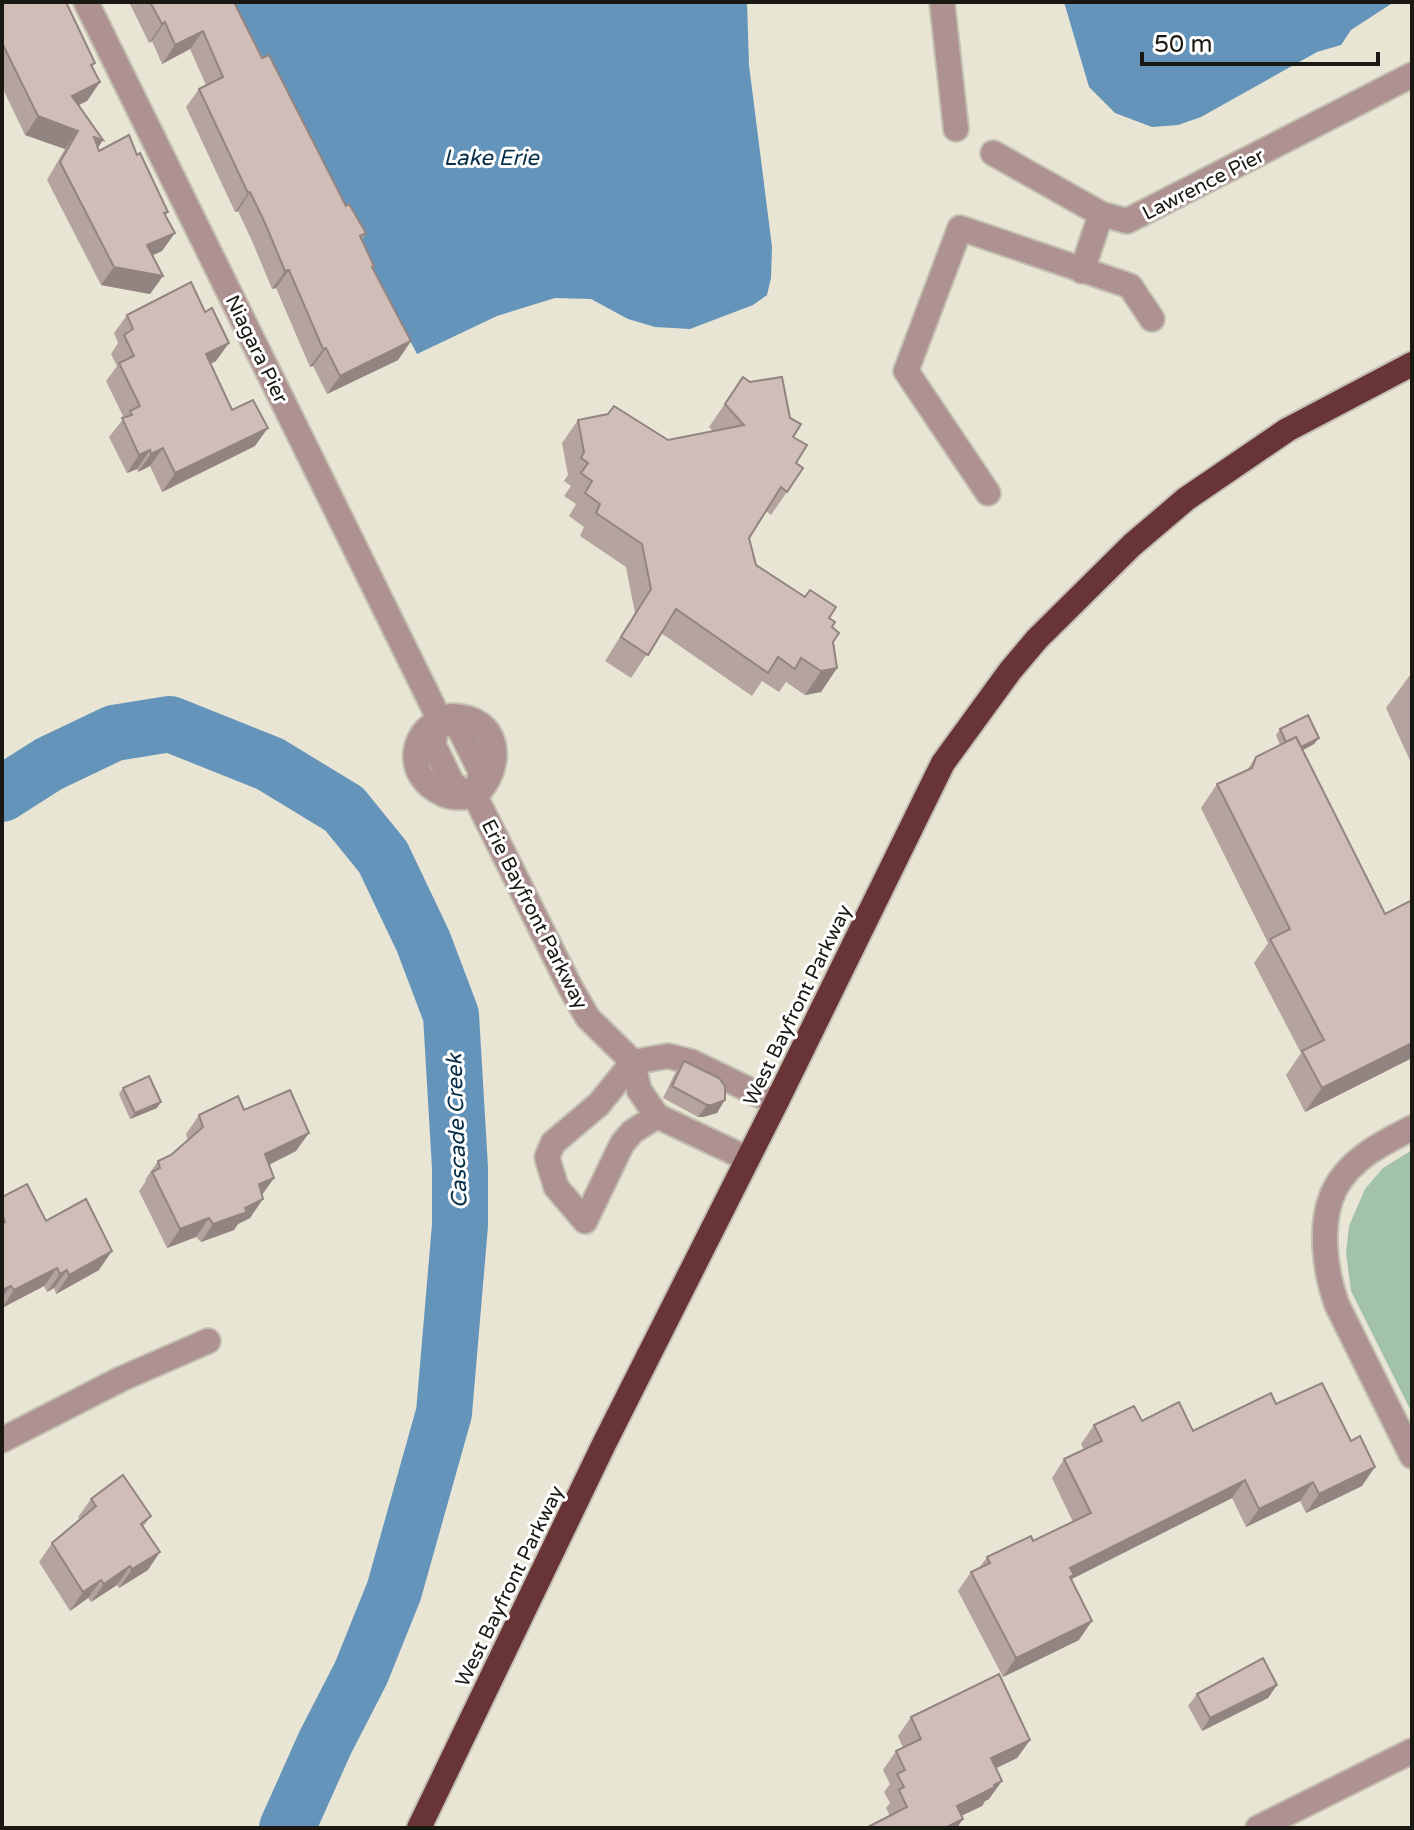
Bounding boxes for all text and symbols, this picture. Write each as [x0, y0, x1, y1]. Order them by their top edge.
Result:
scale bar [1142, 16, 1378, 66]
text: 50 m [1154, 30, 1212, 59]
street label: Lawrence Pier [1138, 144, 1269, 226]
water label: Lake Erie [443, 145, 540, 171]
street label: Niagara Pier [220, 291, 293, 408]
street label: Erie Bayfront Parkway [476, 816, 593, 1014]
street label: West Bayfront Parkway [739, 901, 857, 1110]
water label: Cascade Creek [441, 1051, 473, 1209]
street label: West Bayfront Parkway [451, 1482, 569, 1691]

